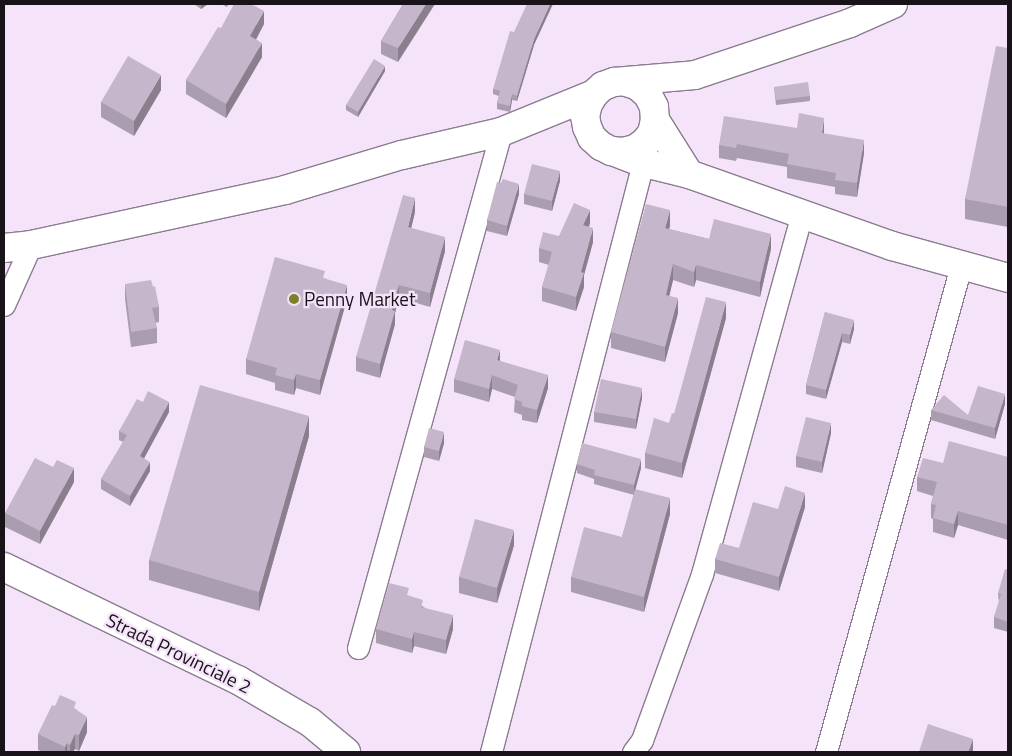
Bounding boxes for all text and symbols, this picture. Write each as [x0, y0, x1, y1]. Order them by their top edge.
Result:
place label: Penny Market [304, 288, 416, 310]
marker: Penny Market [288, 293, 300, 305]
street label: Strada Provinciale 2 [103, 608, 255, 698]

